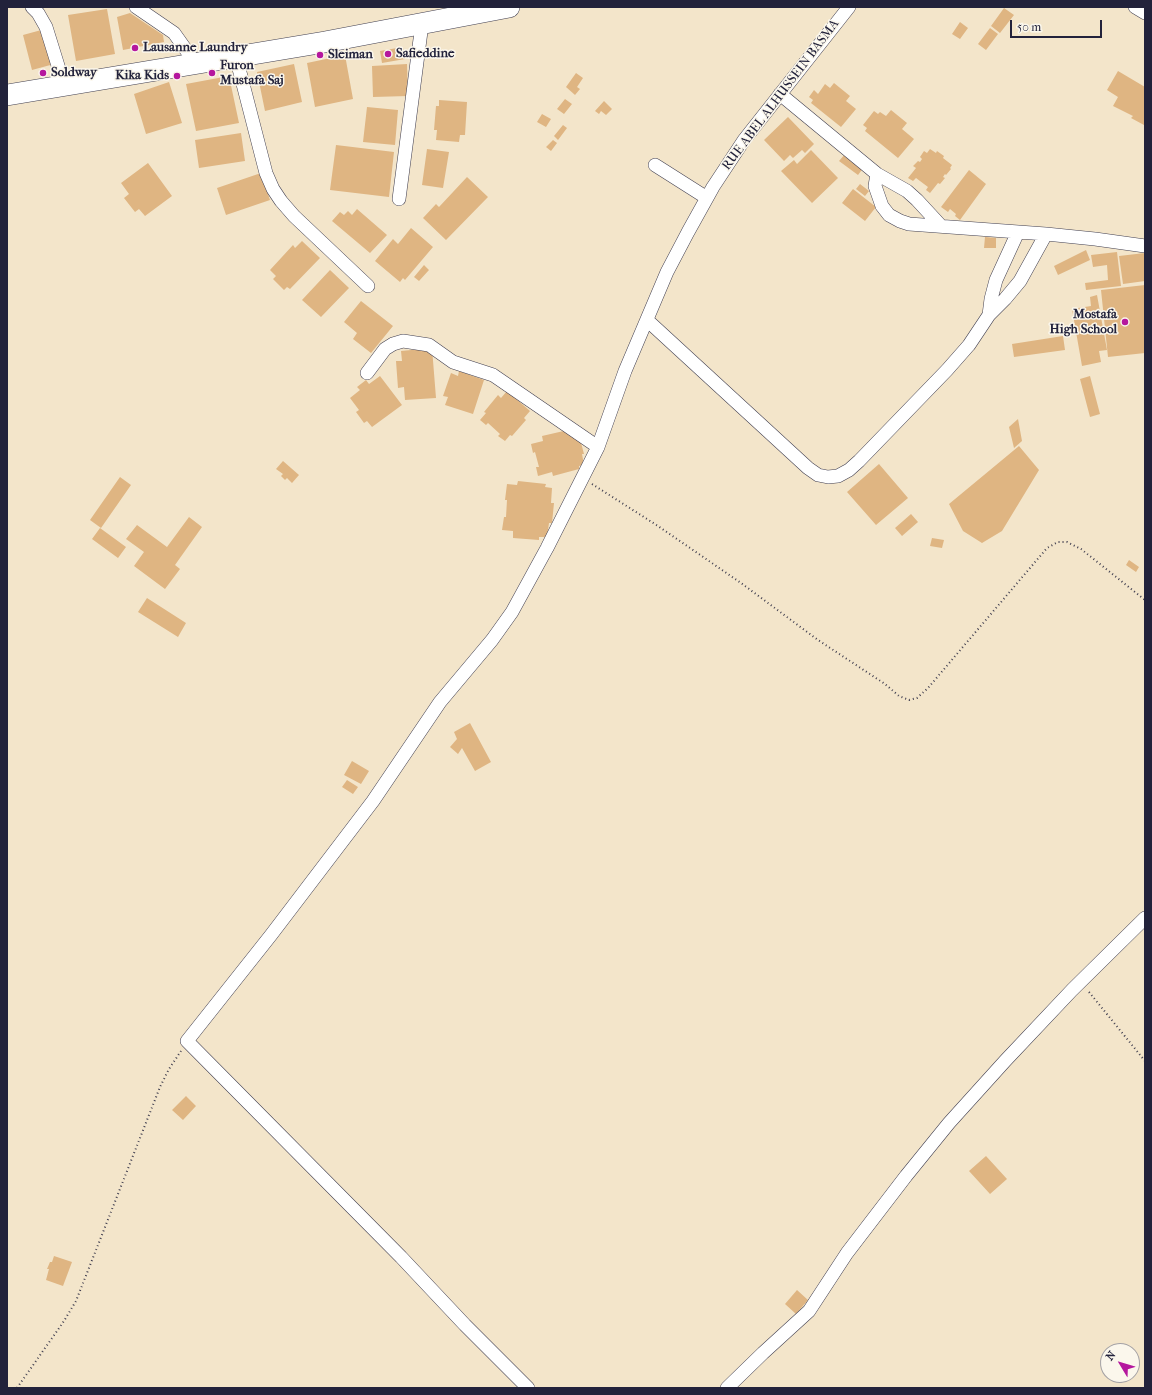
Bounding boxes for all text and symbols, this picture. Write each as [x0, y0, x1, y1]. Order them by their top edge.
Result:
scale bar [1012, 12, 1104, 38]
street label: RUE ABEL ALHUSSEIN BASMA [719, 17, 843, 173]
text: 50 m [1017, 20, 1041, 34]
place label: Lausanne Laundry [143, 40, 247, 56]
marker: Lausanne Laundry [130, 43, 140, 53]
place label: Safieddine [396, 46, 454, 62]
place label: Sleiman [328, 47, 373, 63]
marker: Safieddine [383, 49, 393, 59]
marker: Sleiman [315, 50, 325, 60]
place label: Furon Mustafa Saj [220, 58, 284, 89]
place label: Soldway [51, 65, 97, 81]
marker: Soldway [38, 68, 48, 78]
place label: Kika Kids [115, 68, 169, 84]
marker: Furon Mustafa Saj [207, 68, 217, 78]
marker: Kika Kids [172, 71, 182, 81]
place label: Mostafa High School [1050, 307, 1117, 338]
marker: Mostafa High School [1120, 317, 1130, 327]
north arrow [1100, 1343, 1140, 1383]
text: N [1103, 1349, 1119, 1363]

